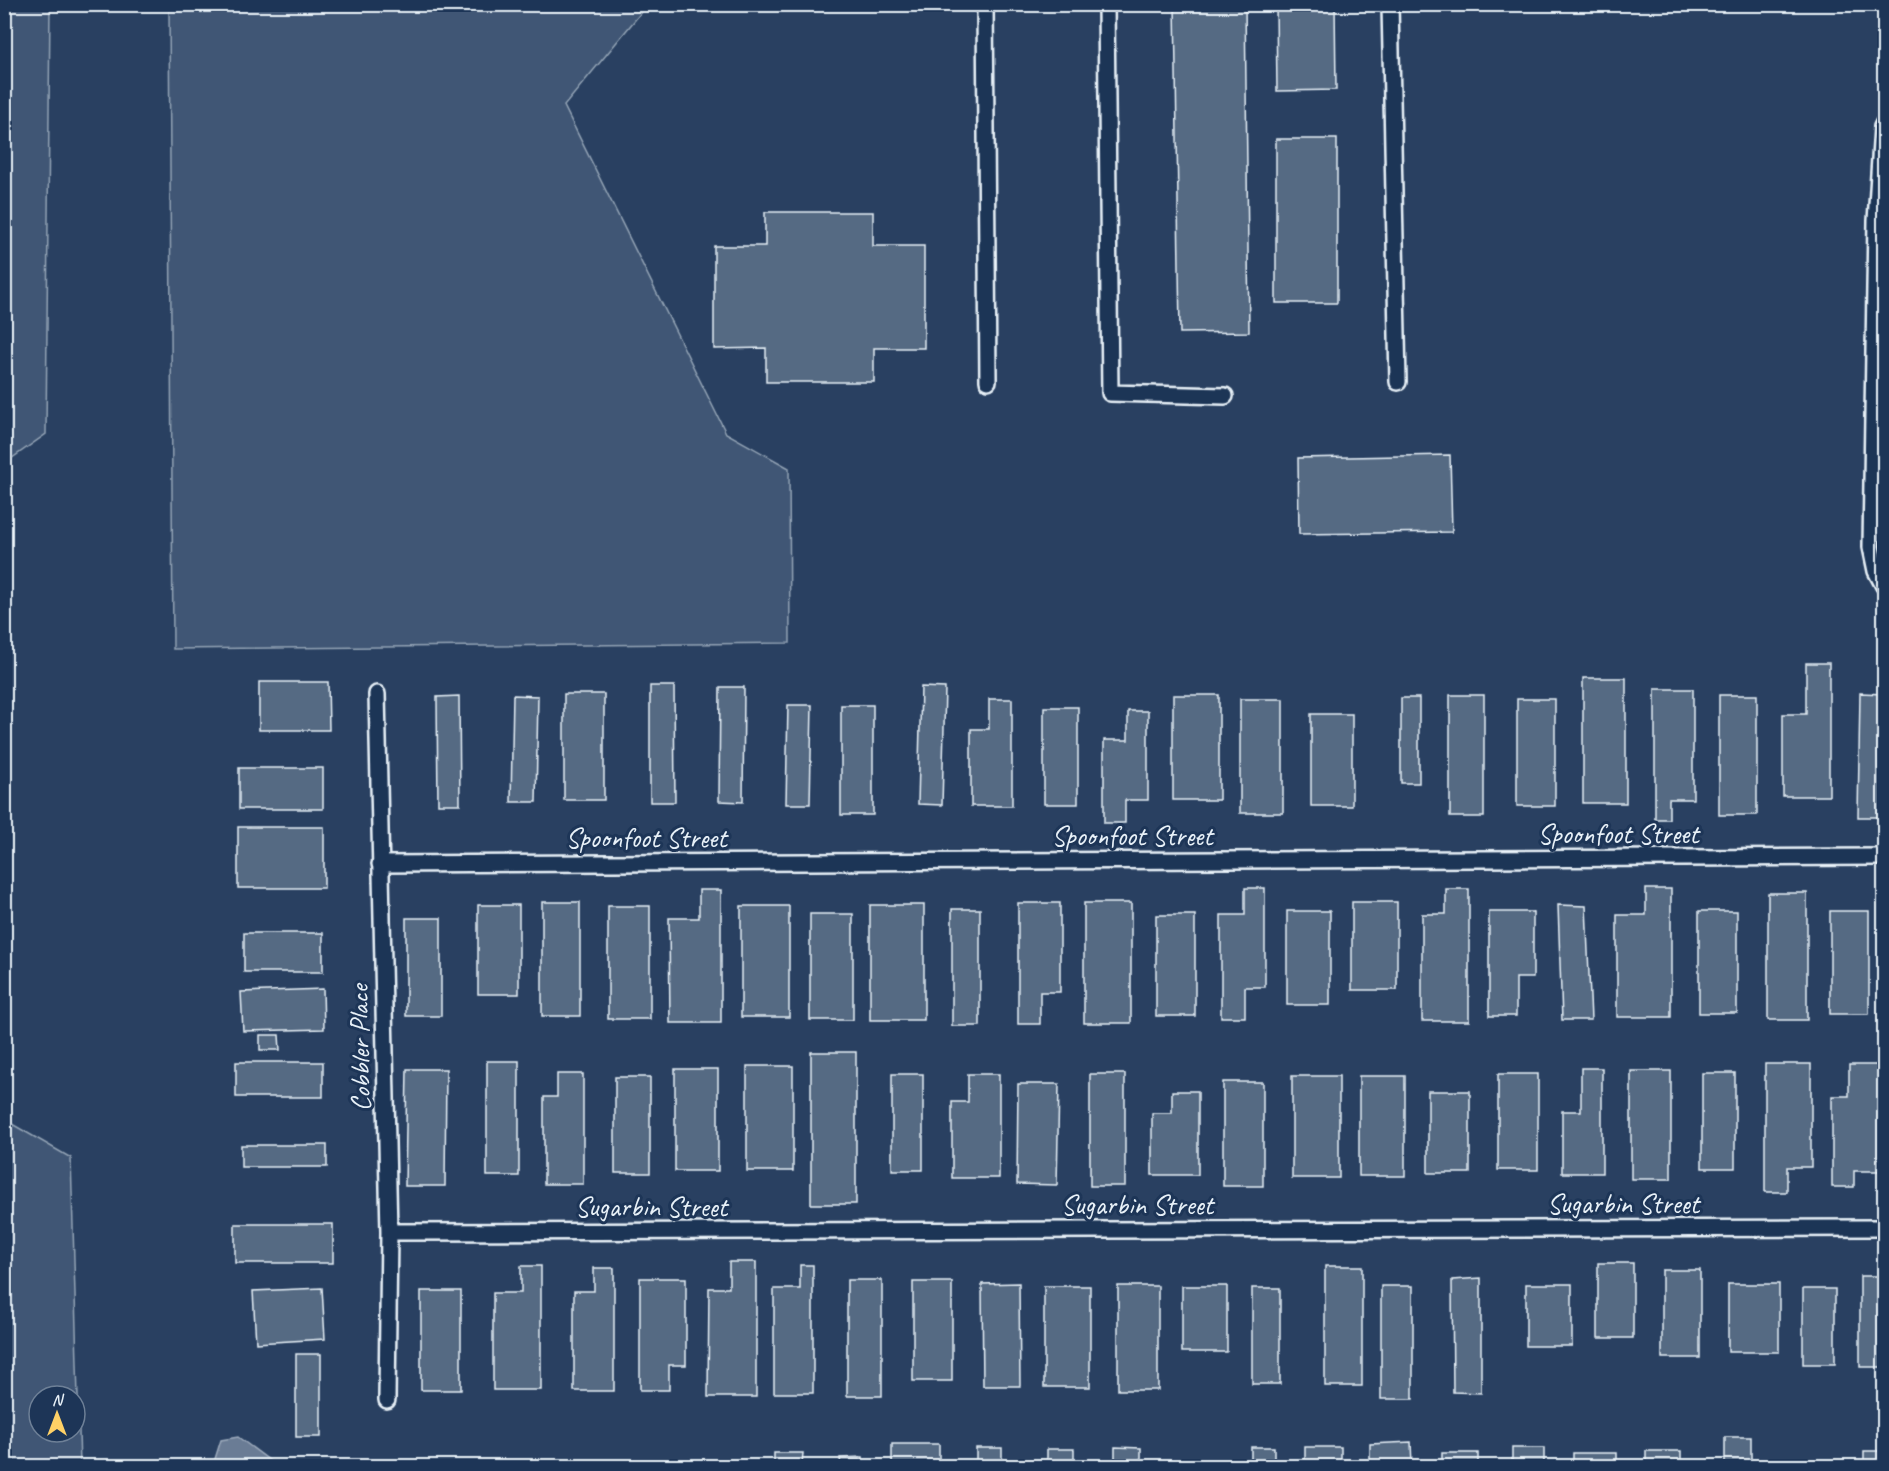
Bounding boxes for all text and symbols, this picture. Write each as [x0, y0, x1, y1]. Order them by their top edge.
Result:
street label: Spoonfoot Street [1538, 816, 1701, 851]
street label: Spoonfoot Street [1052, 818, 1215, 853]
street label: Spoonfoot Street [566, 820, 729, 855]
street label: Cobbler Place [341, 982, 378, 1112]
street label: Sugarbin Street [1547, 1186, 1702, 1221]
street label: Sugarbin Street [1061, 1187, 1216, 1222]
street label: Sugarbin Street [575, 1189, 730, 1224]
north arrow [27, 1384, 87, 1444]
text: N [52, 1390, 65, 1410]

